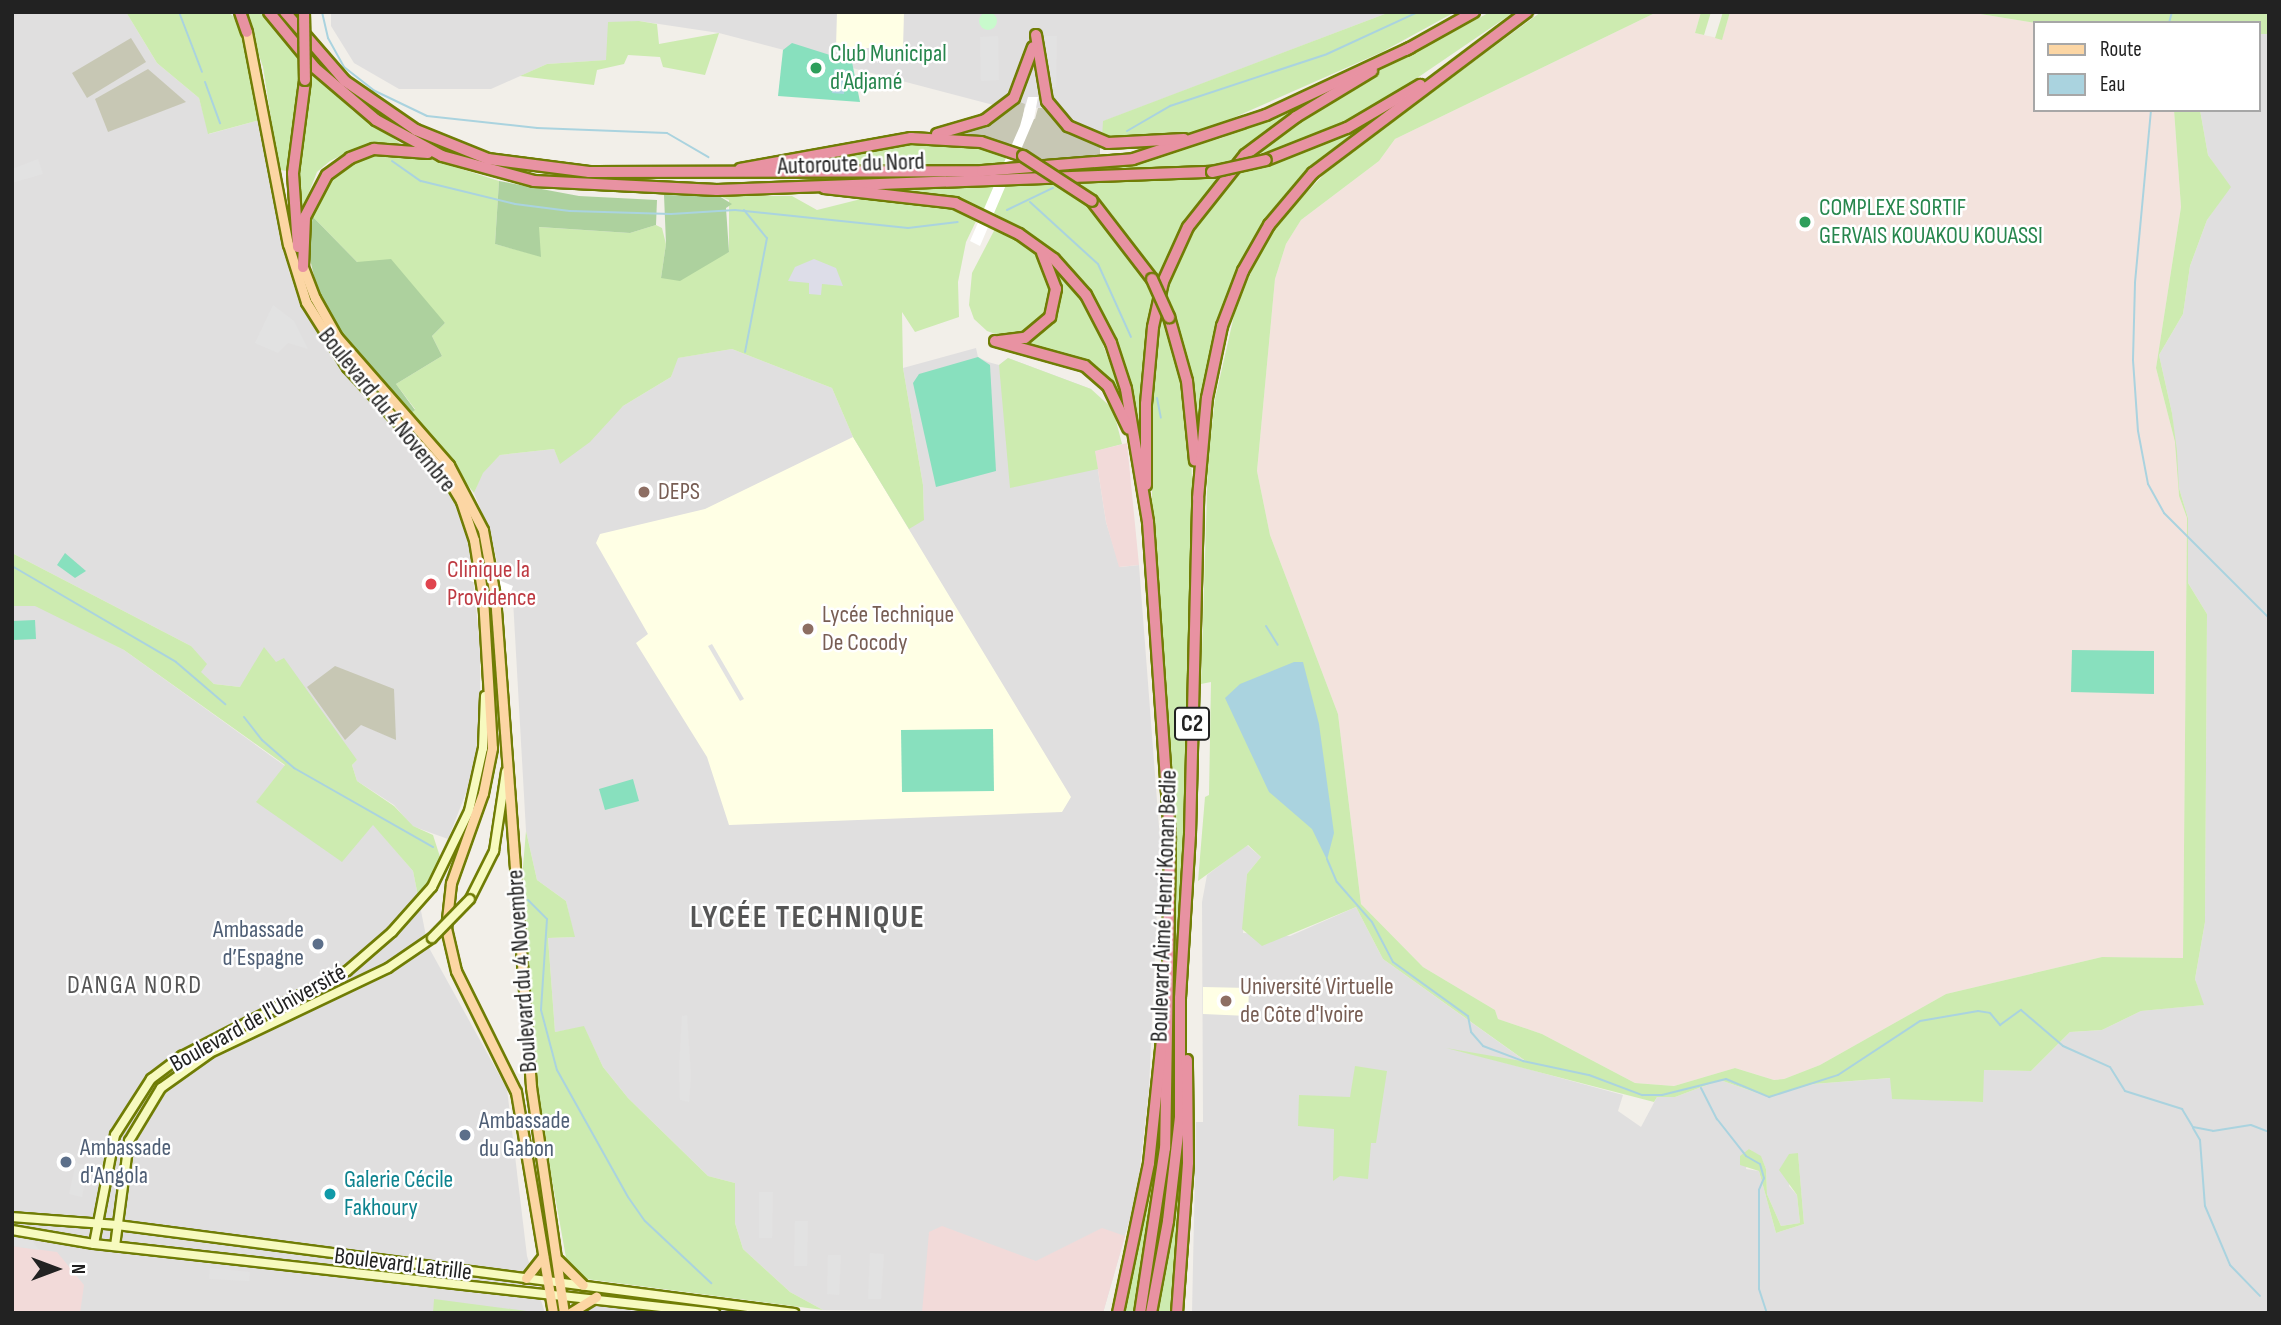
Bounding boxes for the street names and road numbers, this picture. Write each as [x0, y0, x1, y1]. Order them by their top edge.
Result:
street label: Autoroute du Nord [777, 147, 925, 181]
street label: Boulevard du 4 Novembre [312, 322, 462, 498]
road number: C2 [1173, 704, 1211, 744]
street label: Boulevard Aimé Henri Konan Bedie [1145, 769, 1183, 1043]
street label: Boulevard du 4 Novembre [501, 869, 543, 1073]
street label: Boulevard de l'Université [165, 958, 351, 1078]
street label: Boulevard Latrille [333, 1241, 473, 1287]

